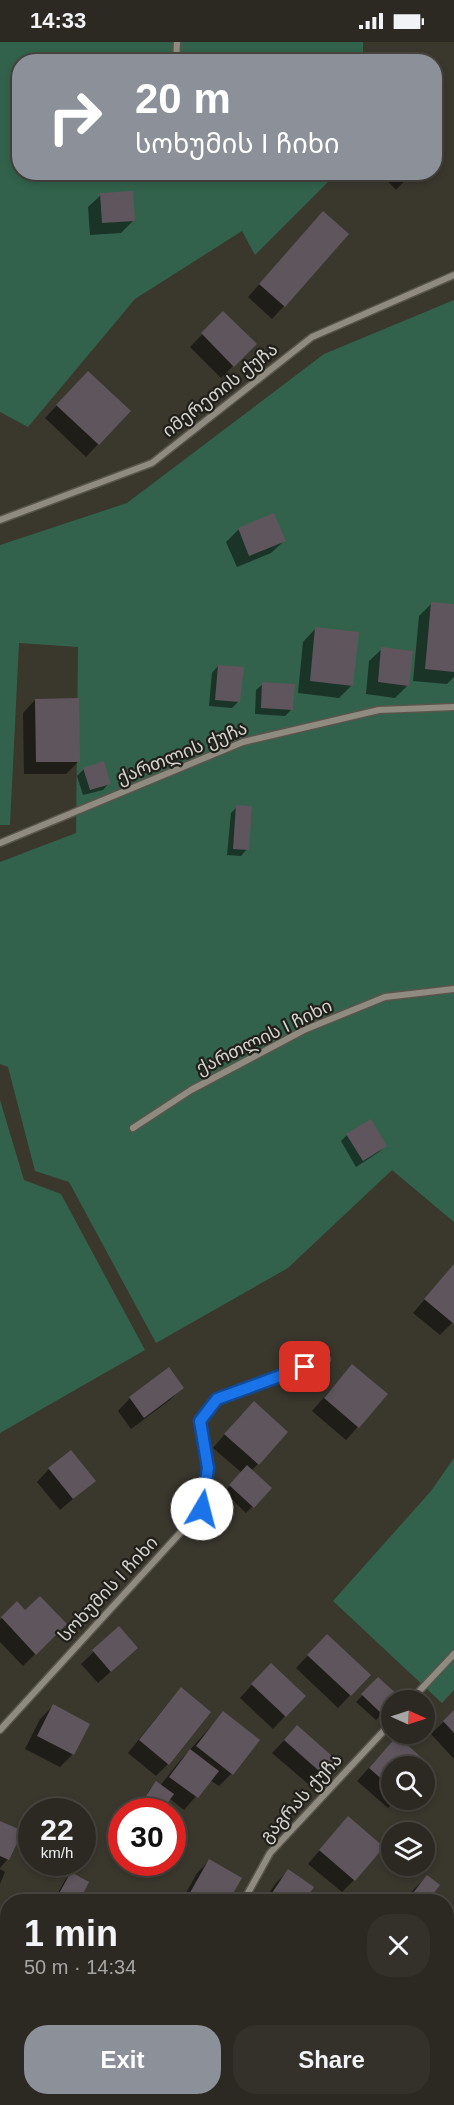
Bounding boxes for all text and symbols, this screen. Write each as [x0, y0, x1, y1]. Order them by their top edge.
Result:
text: 14:33 [30, 8, 86, 33]
text: 20 m [135, 75, 231, 122]
icon: right [36, 78, 114, 156]
text: სოხუმის I ჩიხი [135, 129, 339, 159]
street label: იმერეთის ქუჩა [159, 339, 282, 442]
street label: ქართლის ქუჩა [114, 718, 250, 789]
street label: ქართლის I ჩიხი [193, 995, 336, 1080]
pin [279, 1341, 330, 1392]
icon: arrive [288, 1350, 321, 1383]
position arrow [170, 1477, 234, 1541]
street label: სოხუმის I ჩიხი [54, 1532, 163, 1646]
north arrow [381, 1690, 435, 1744]
map controls [381, 1690, 435, 1876]
street label: გაგრას ქუჩა [256, 1750, 347, 1847]
button: search [381, 1756, 435, 1810]
speed limit sign: 30 [108, 1798, 186, 1876]
text: 22 [40, 1813, 74, 1846]
button: layers [381, 1822, 435, 1876]
text: km/h [41, 1844, 73, 1861]
text: 1 min [24, 1913, 118, 1954]
button: close [367, 1914, 430, 1977]
text: 50 m · 14:34 [24, 1956, 136, 1978]
button: Exit [24, 2025, 221, 2094]
button: Share [233, 2025, 430, 2094]

